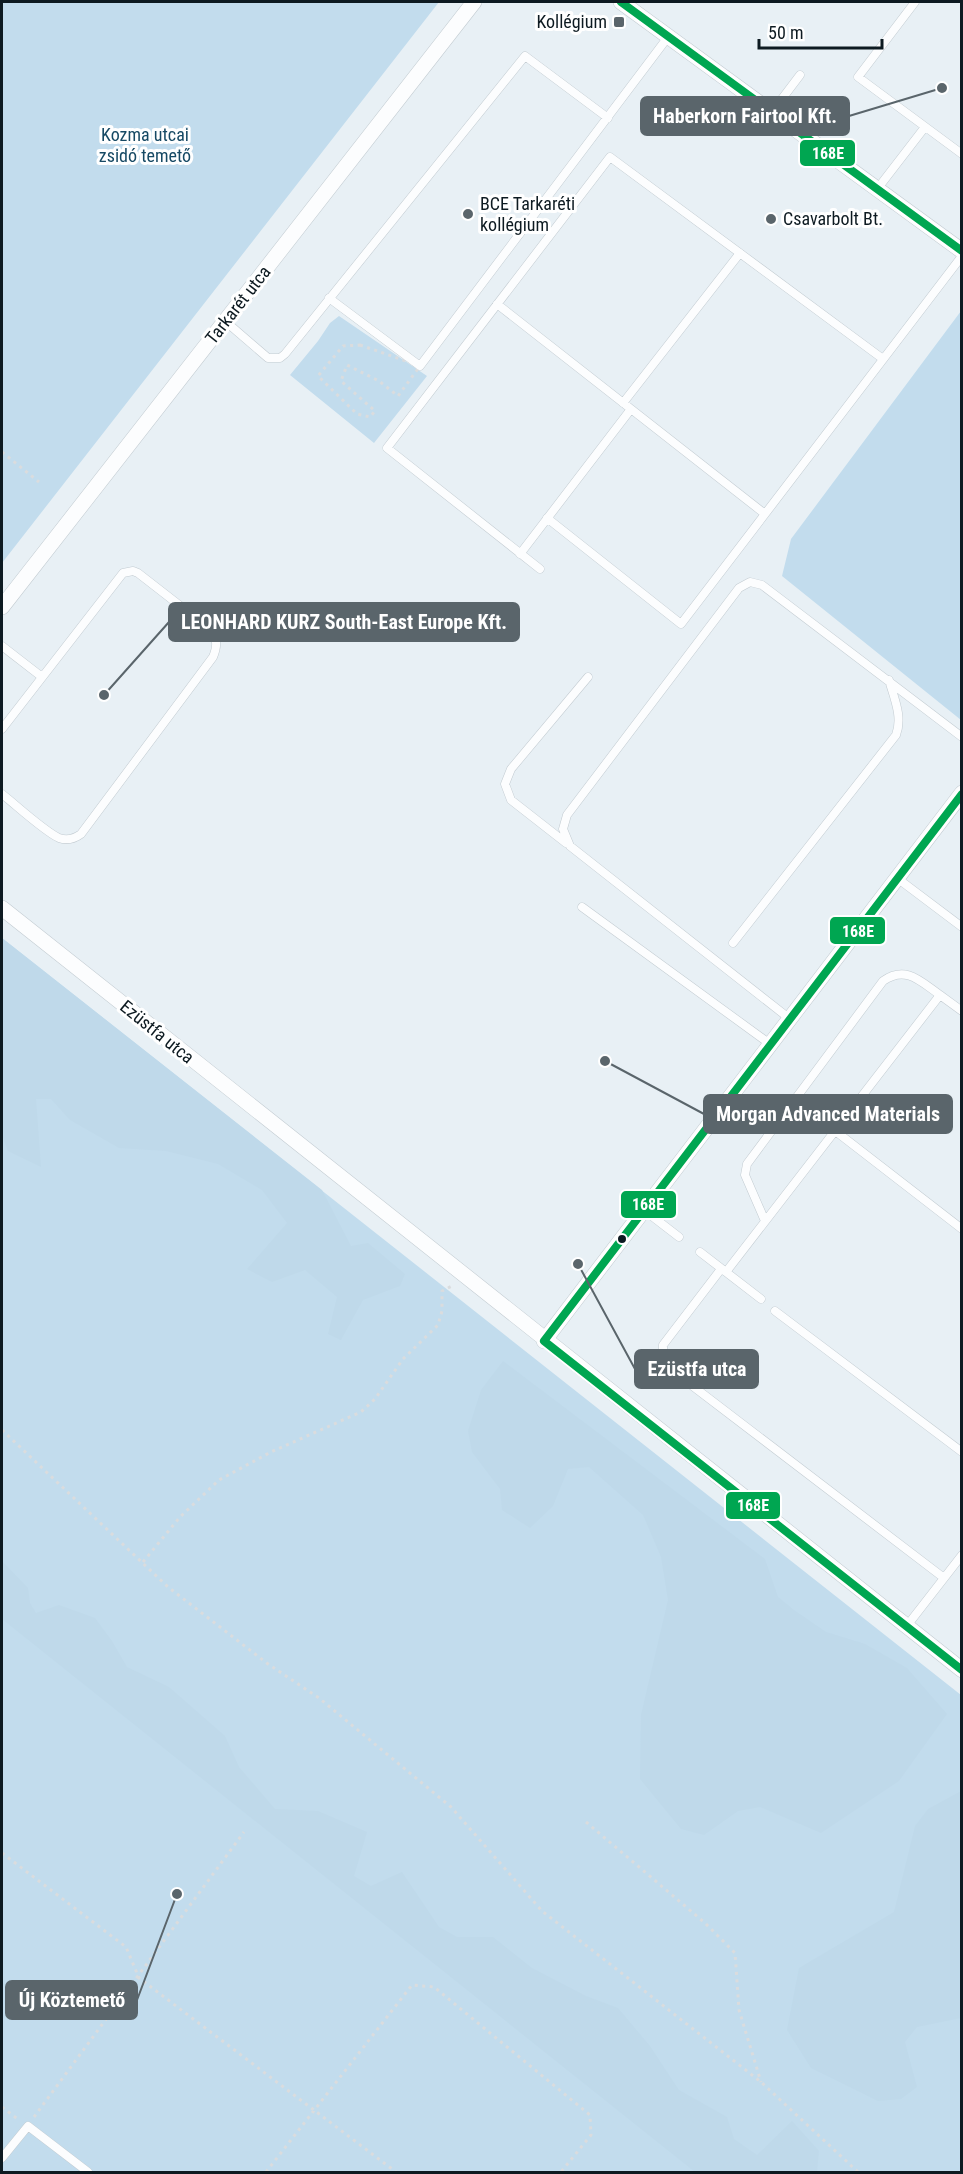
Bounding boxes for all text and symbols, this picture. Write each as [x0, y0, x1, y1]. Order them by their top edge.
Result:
place label: Kollégium [536, 11, 607, 32]
scale bar [759, 12, 882, 50]
marker: Kollégium [612, 15, 626, 29]
text: 50 m [768, 22, 803, 43]
callout: Haberkorn Fairtool Kft. [641, 97, 849, 135]
text: Haberkorn Fairtool Kft. [653, 104, 837, 128]
park label: Kozma utcai zsidó temető [99, 124, 191, 166]
line badge: 168E [799, 139, 856, 167]
text: 168E [812, 144, 844, 163]
place label: BCE Tarkaréti kollégium [480, 193, 575, 235]
marker: BCE Tarkaréti kollégium [461, 207, 475, 221]
place label: Csavarbolt Bt. [783, 208, 883, 229]
marker: Csavarbolt Bt. [764, 212, 778, 226]
street label: Tarkarét utca [201, 261, 275, 348]
callout: LEONHARD KURZ South-East Europe Kft. [169, 603, 519, 641]
text: LEONHARD KURZ South-East Europe Kft. [181, 610, 507, 634]
line badge: 168E [829, 916, 886, 945]
text: 168E [842, 922, 874, 941]
street label: Ezüstfa utca [116, 996, 198, 1068]
callout: Morgan Advanced Materials [704, 1095, 952, 1133]
text: Morgan Advanced Materials [716, 1102, 940, 1126]
line badge: 168E [620, 1190, 677, 1219]
text: 168E [632, 1195, 664, 1214]
unlabelled marker [616, 1233, 628, 1245]
callout: Ezüstfa utca [635, 1350, 758, 1388]
text: Ezüstfa utca [647, 1357, 747, 1381]
line badge: 168E [725, 1491, 781, 1520]
text: 168E [737, 1496, 769, 1515]
callout: Új Köztemető [6, 1981, 137, 2019]
text: Új Köztemető [19, 1988, 125, 2012]

